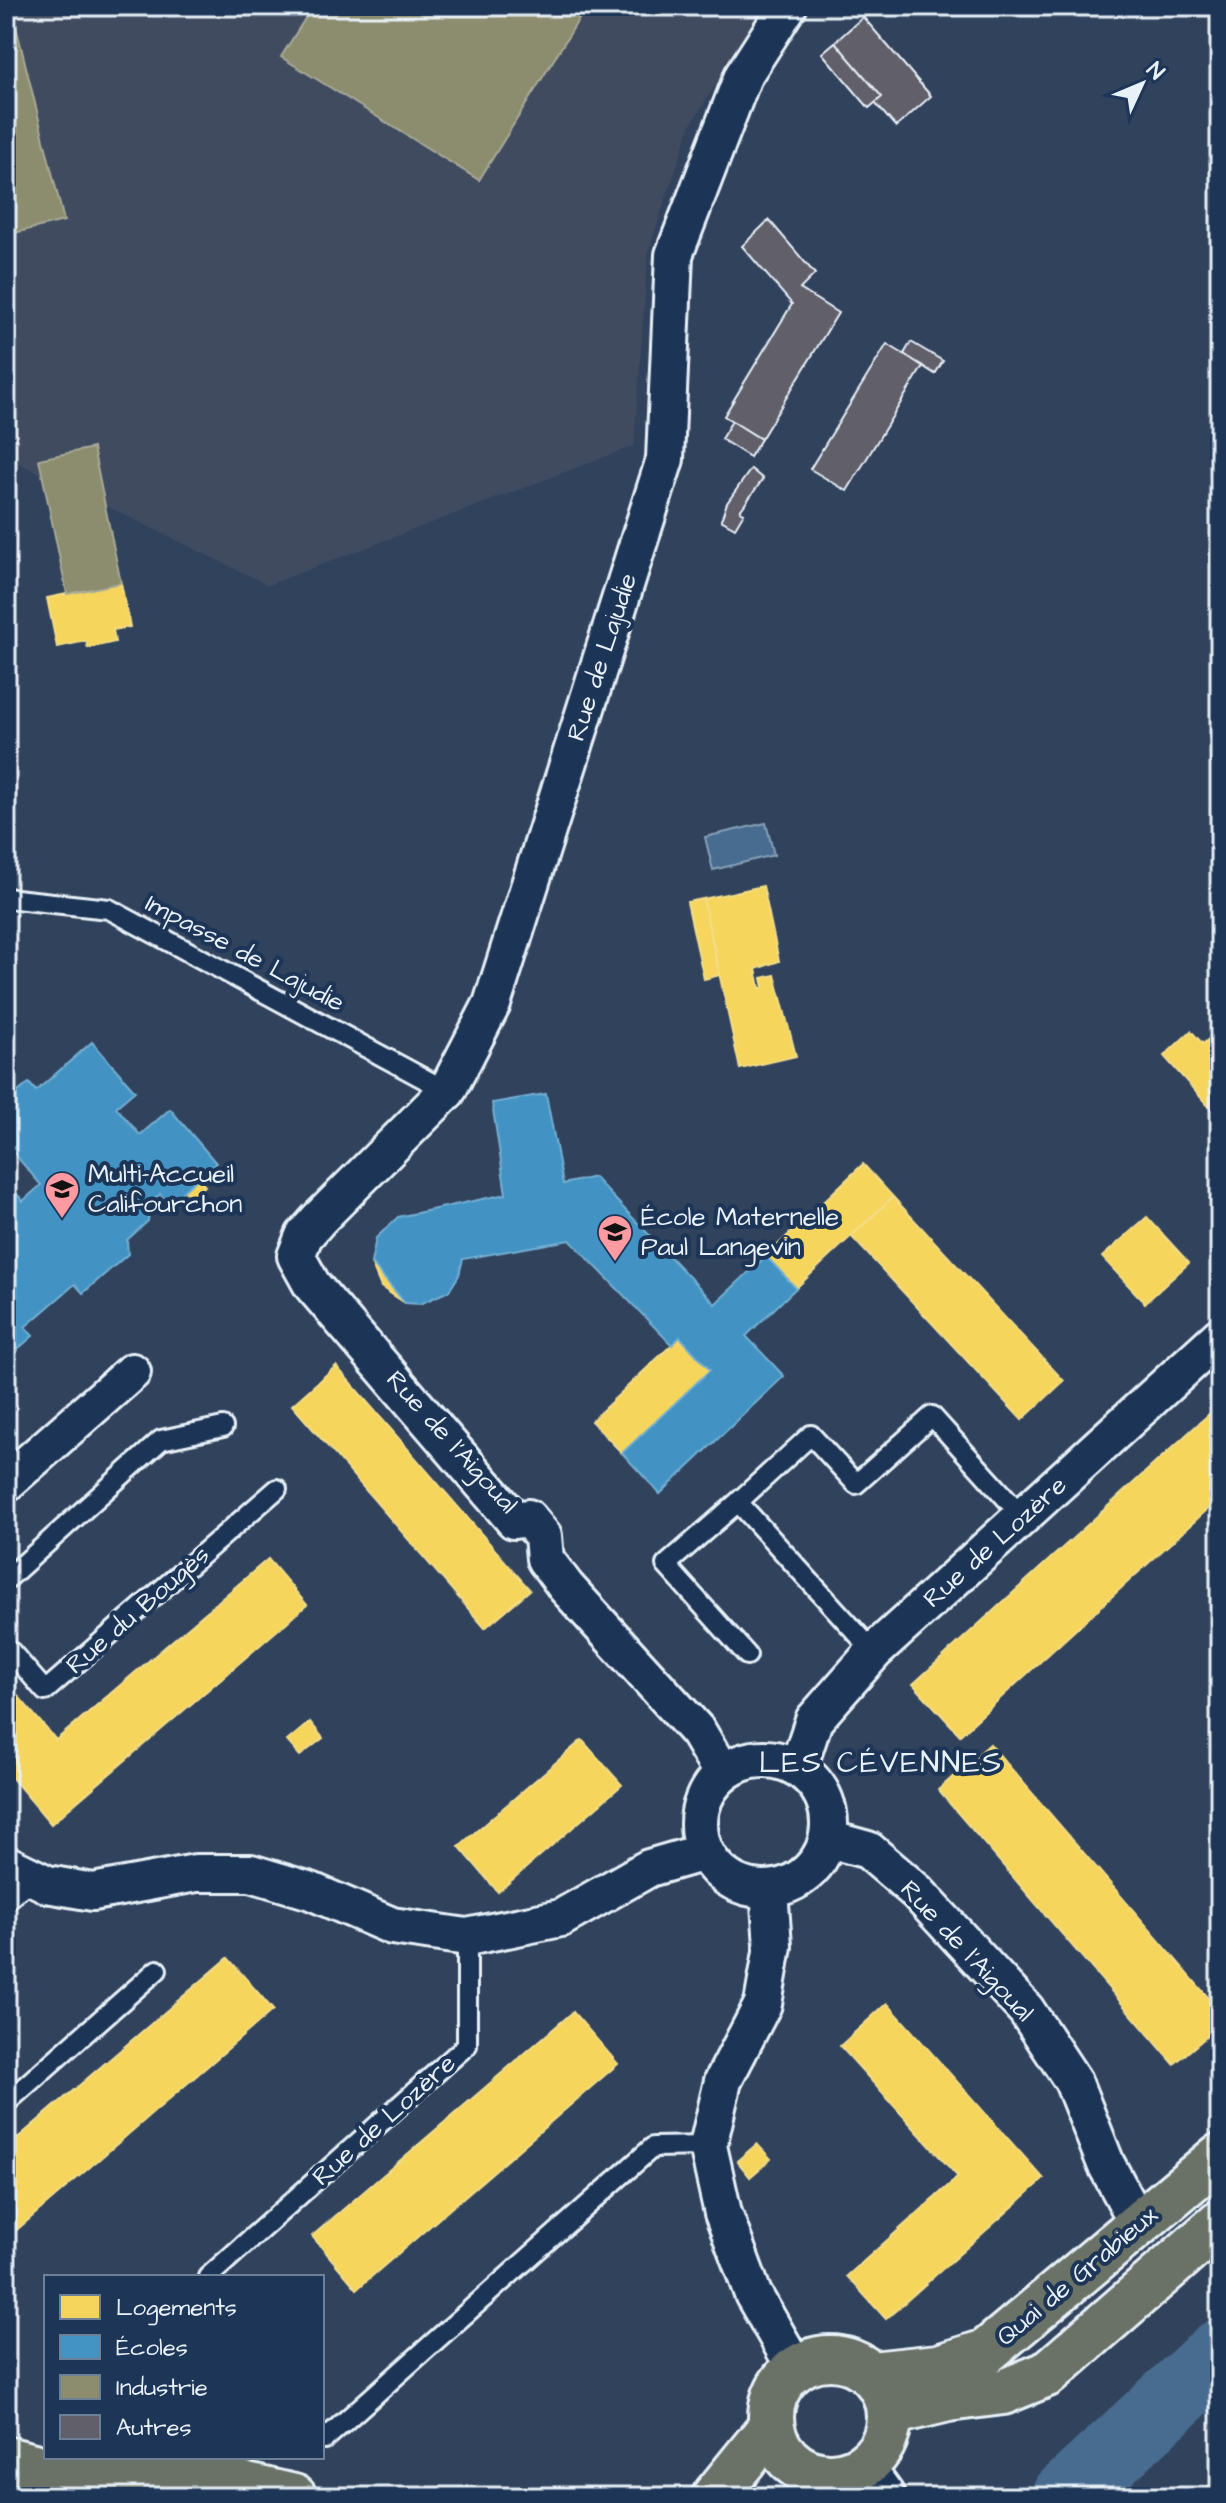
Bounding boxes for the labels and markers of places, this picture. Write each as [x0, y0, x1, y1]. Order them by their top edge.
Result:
place label: Multi-Accueil Califourchon [88, 1156, 242, 1222]
school or university icon: Multi-Accueil Califourchon [43, 1170, 81, 1220]
place label: École Maternelle Paul Langevin [641, 1199, 839, 1267]
school or university icon: École Maternelle Paul Langevin [596, 1213, 634, 1263]

